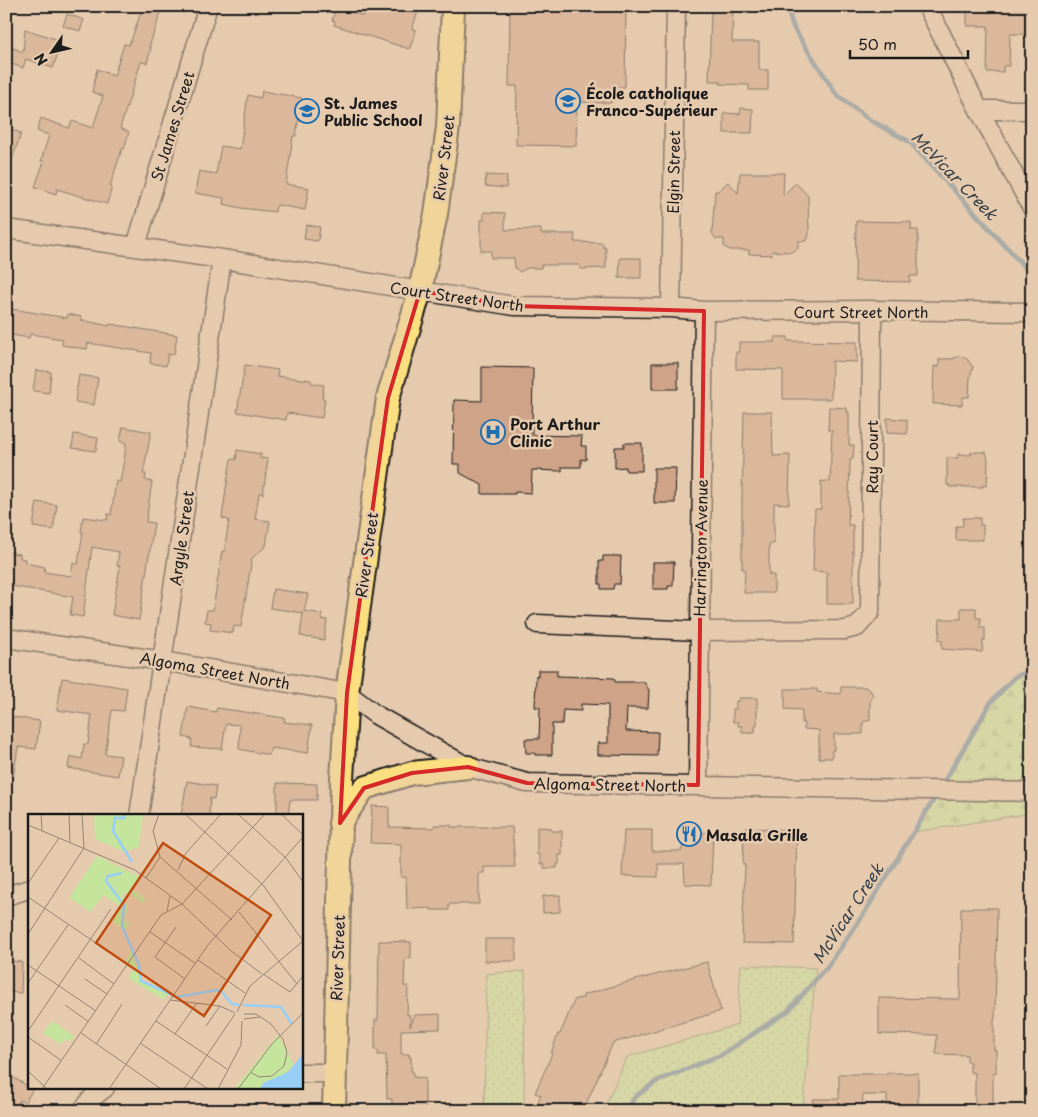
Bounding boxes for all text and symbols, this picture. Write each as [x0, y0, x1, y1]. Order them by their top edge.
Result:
north arrow [28, 28, 78, 78]
scale bar [850, 28, 968, 60]
text: 50 m [858, 32, 897, 55]
text: N [29, 49, 53, 70]
street label: St James Street [144, 68, 200, 184]
place label: École catholique Franco-Supérieur [586, 81, 718, 121]
school or university icon: École catholique Franco-Supérieur [555, 88, 581, 114]
place label: St. James Public School [324, 91, 423, 131]
school or university icon: St. James Public School [294, 98, 320, 124]
street label: River Street [426, 114, 460, 202]
water label: McVicar Creek [906, 125, 1004, 226]
street label: Elgin Street [661, 130, 685, 214]
street label: Court Street North [389, 275, 525, 317]
street label: Court Street North [793, 300, 929, 323]
place label: Port Arthur Clinic [510, 412, 601, 452]
hospital icon: Port Arthur Clinic [480, 419, 506, 445]
street label: Ray Court [860, 420, 883, 494]
street label: Harrington Avenue [687, 479, 713, 617]
street label: Argyle Street [163, 489, 199, 587]
street label: River Street [349, 511, 383, 599]
street label: Algoma Street North [138, 645, 292, 695]
street label: Algoma Street North [534, 771, 686, 797]
inset map [28, 814, 302, 1090]
restaurant icon: Masala Grille [676, 821, 702, 847]
place label: Masala Grille [706, 823, 808, 846]
water label: McVicar Creek [806, 857, 889, 968]
street label: River Street [324, 915, 350, 1001]

